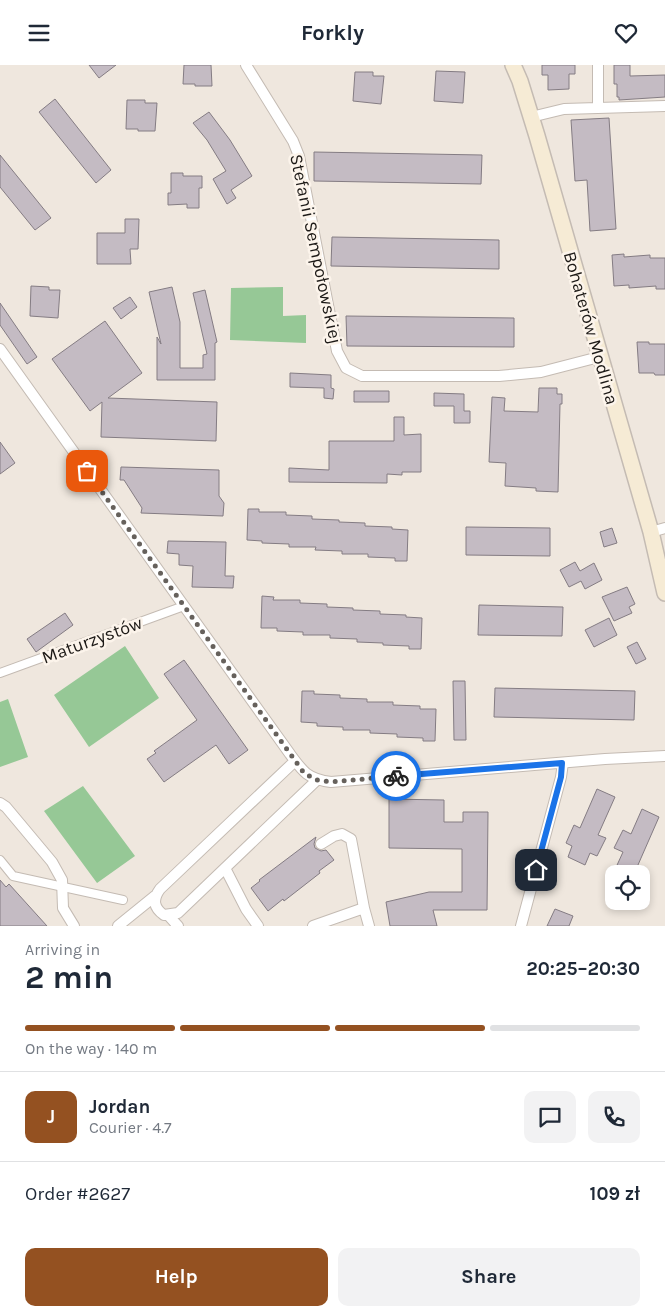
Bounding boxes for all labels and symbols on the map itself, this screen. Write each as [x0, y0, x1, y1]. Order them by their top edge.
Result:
street label: Stefanii Sempołowskiej [285, 152, 347, 346]
street label: Bohaterów Modlina [559, 249, 623, 407]
pin [66, 450, 108, 492]
street label: Maturzystów [39, 612, 145, 668]
courier [371, 751, 421, 801]
pin [515, 849, 557, 891]

